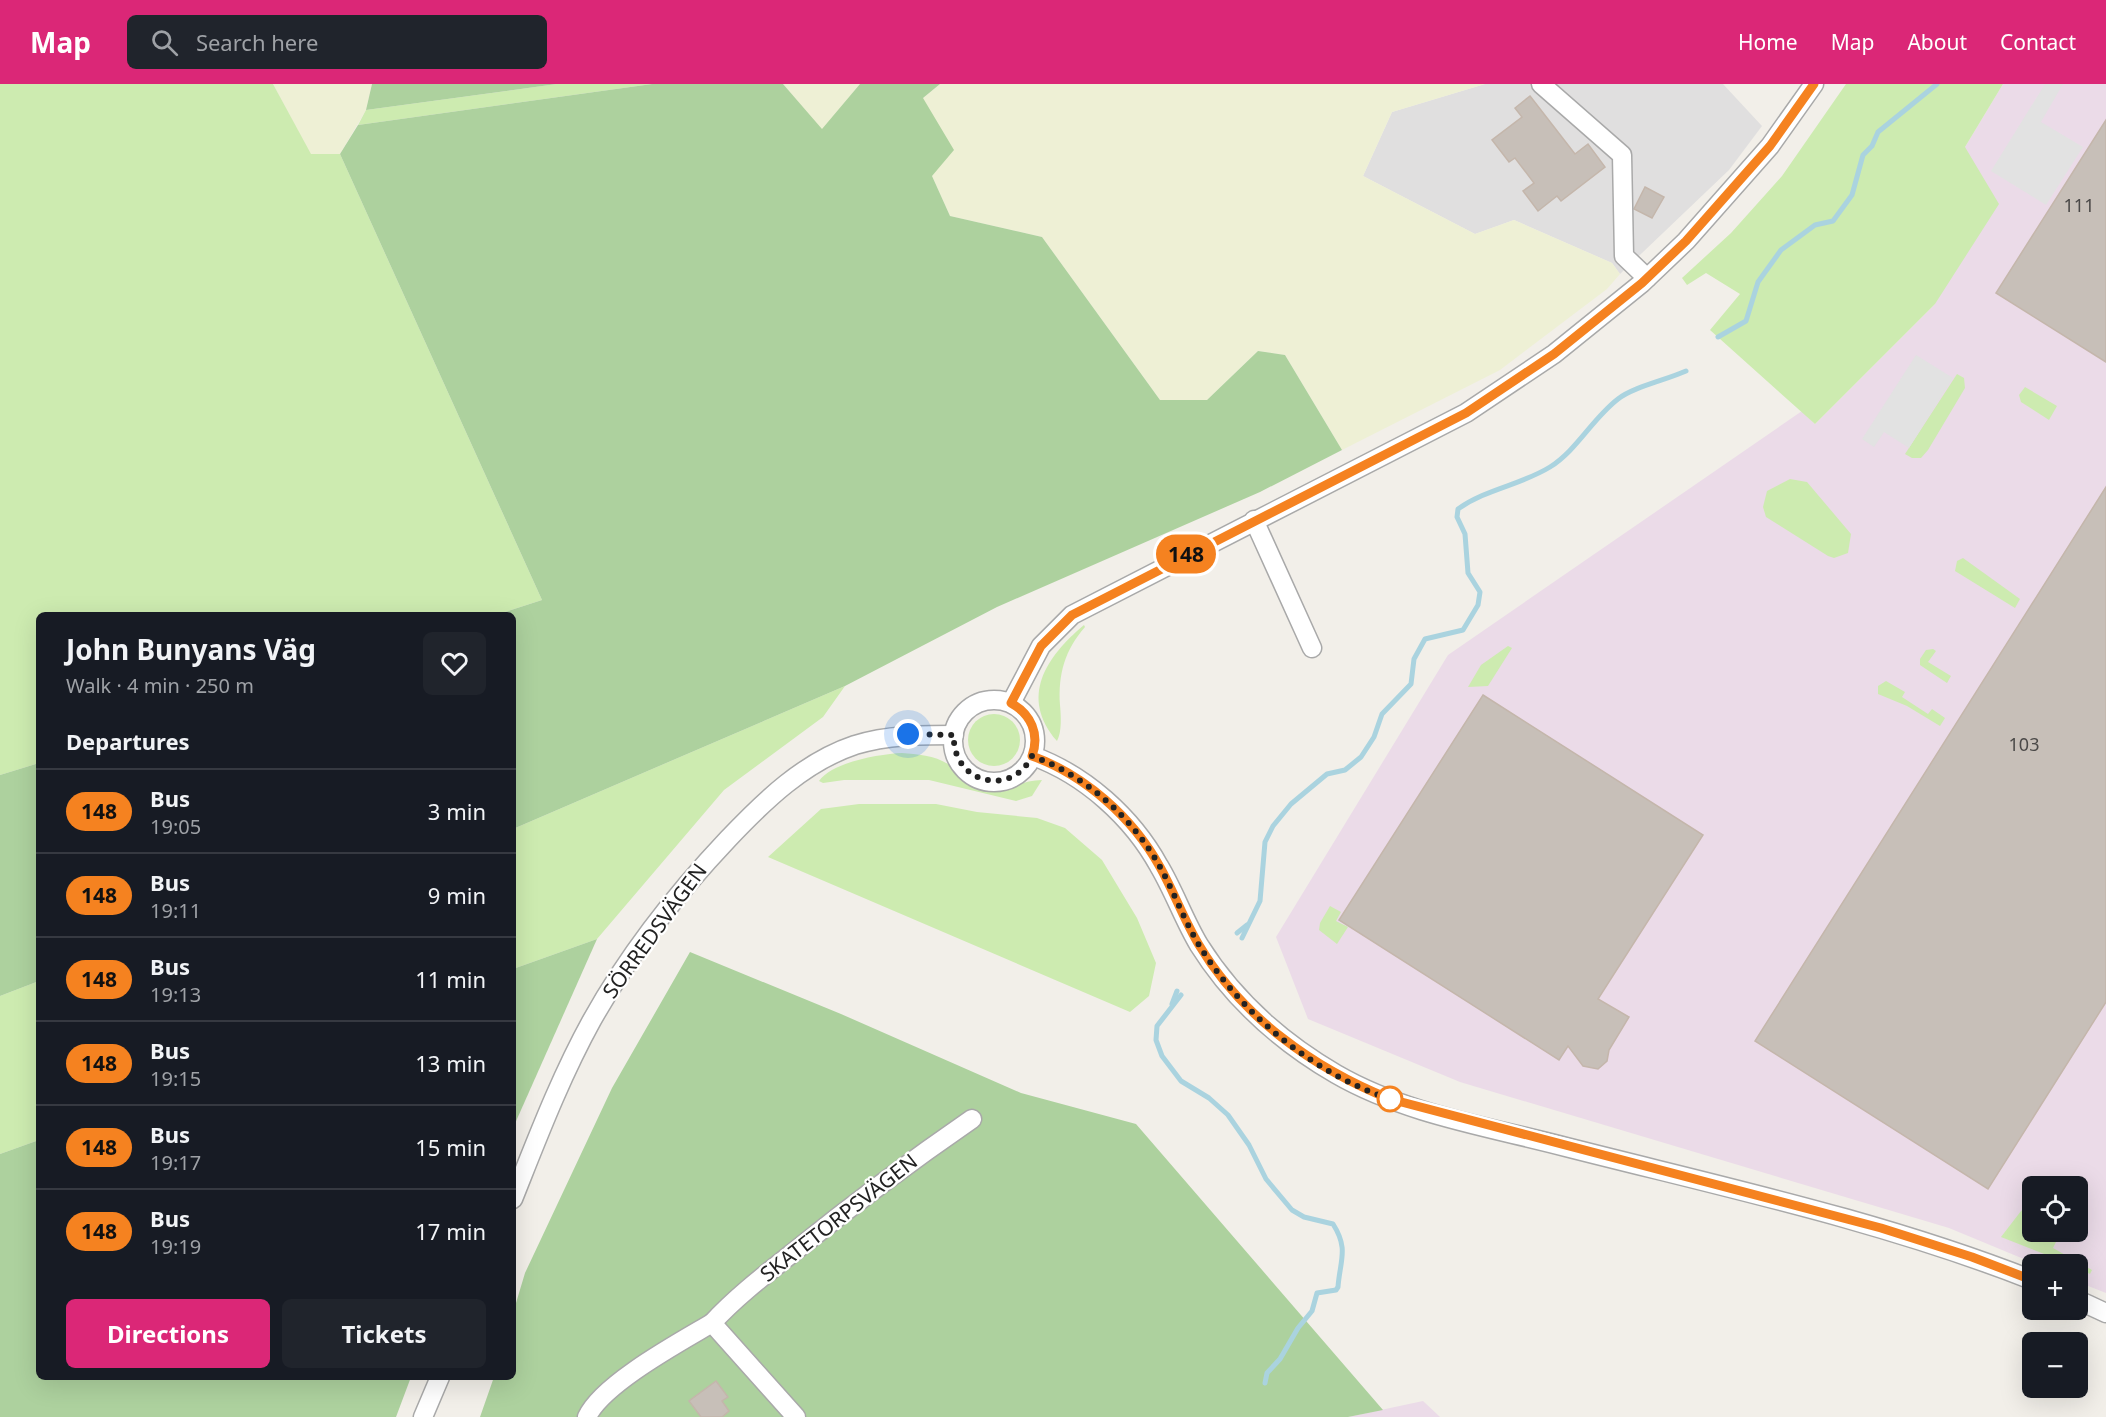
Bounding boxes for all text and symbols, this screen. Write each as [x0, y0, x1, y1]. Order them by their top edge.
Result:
search box [127, 15, 547, 69]
text: Map [30, 23, 91, 61]
icon: search [148, 26, 181, 59]
text: Search here [196, 27, 318, 57]
text: Home [1738, 28, 1798, 56]
text: Map [1831, 28, 1874, 56]
text: About [1907, 28, 1967, 56]
text: Contact [2000, 28, 2076, 56]
house number: 111 [2064, 193, 2094, 217]
line badge: 148 [1152, 534, 1220, 574]
text: 148 [1168, 540, 1204, 568]
text: John Bunyans Väg [66, 630, 316, 668]
button: heart [423, 632, 486, 695]
text: Walk · 4 min · 250 m [66, 672, 254, 699]
your location [893, 719, 923, 749]
text: Departures [66, 726, 190, 756]
house number: 103 [2009, 732, 2039, 756]
text: Bus [150, 783, 190, 813]
text: 3 min [428, 796, 486, 826]
text: 148 [81, 797, 117, 825]
text: 19:05 [150, 813, 201, 840]
street label: SÖRREDSVÄGEN [596, 857, 713, 1003]
text: Bus [150, 867, 190, 897]
text: 9 min [428, 880, 486, 910]
text: 148 [81, 881, 117, 909]
text: 19:11 [150, 897, 201, 924]
text: Bus [150, 951, 190, 981]
text: 11 min [415, 964, 486, 994]
text: 148 [81, 965, 117, 993]
text: 19:13 [150, 981, 201, 1008]
text: Bus [150, 1035, 190, 1065]
text: 13 min [415, 1048, 486, 1078]
text: 148 [81, 1049, 117, 1077]
text: 19:15 [150, 1065, 201, 1092]
unlabelled marker [1377, 1086, 1403, 1112]
text: Bus [150, 1119, 190, 1149]
text: 15 min [415, 1132, 486, 1162]
text: 148 [81, 1133, 117, 1161]
street label: SKATETORPSVÄGEN [754, 1147, 923, 1287]
text: 19:17 [150, 1149, 201, 1176]
map controls [2022, 1176, 2088, 1398]
button: locate [2022, 1176, 2088, 1242]
text: Bus [150, 1203, 190, 1233]
text: 17 min [415, 1216, 486, 1246]
text: 148 [81, 1217, 117, 1245]
text: 19:19 [150, 1233, 201, 1260]
button: + [2022, 1254, 2088, 1320]
button: Directions [66, 1299, 270, 1368]
button: Tickets [282, 1299, 486, 1368]
button: − [2022, 1332, 2088, 1398]

